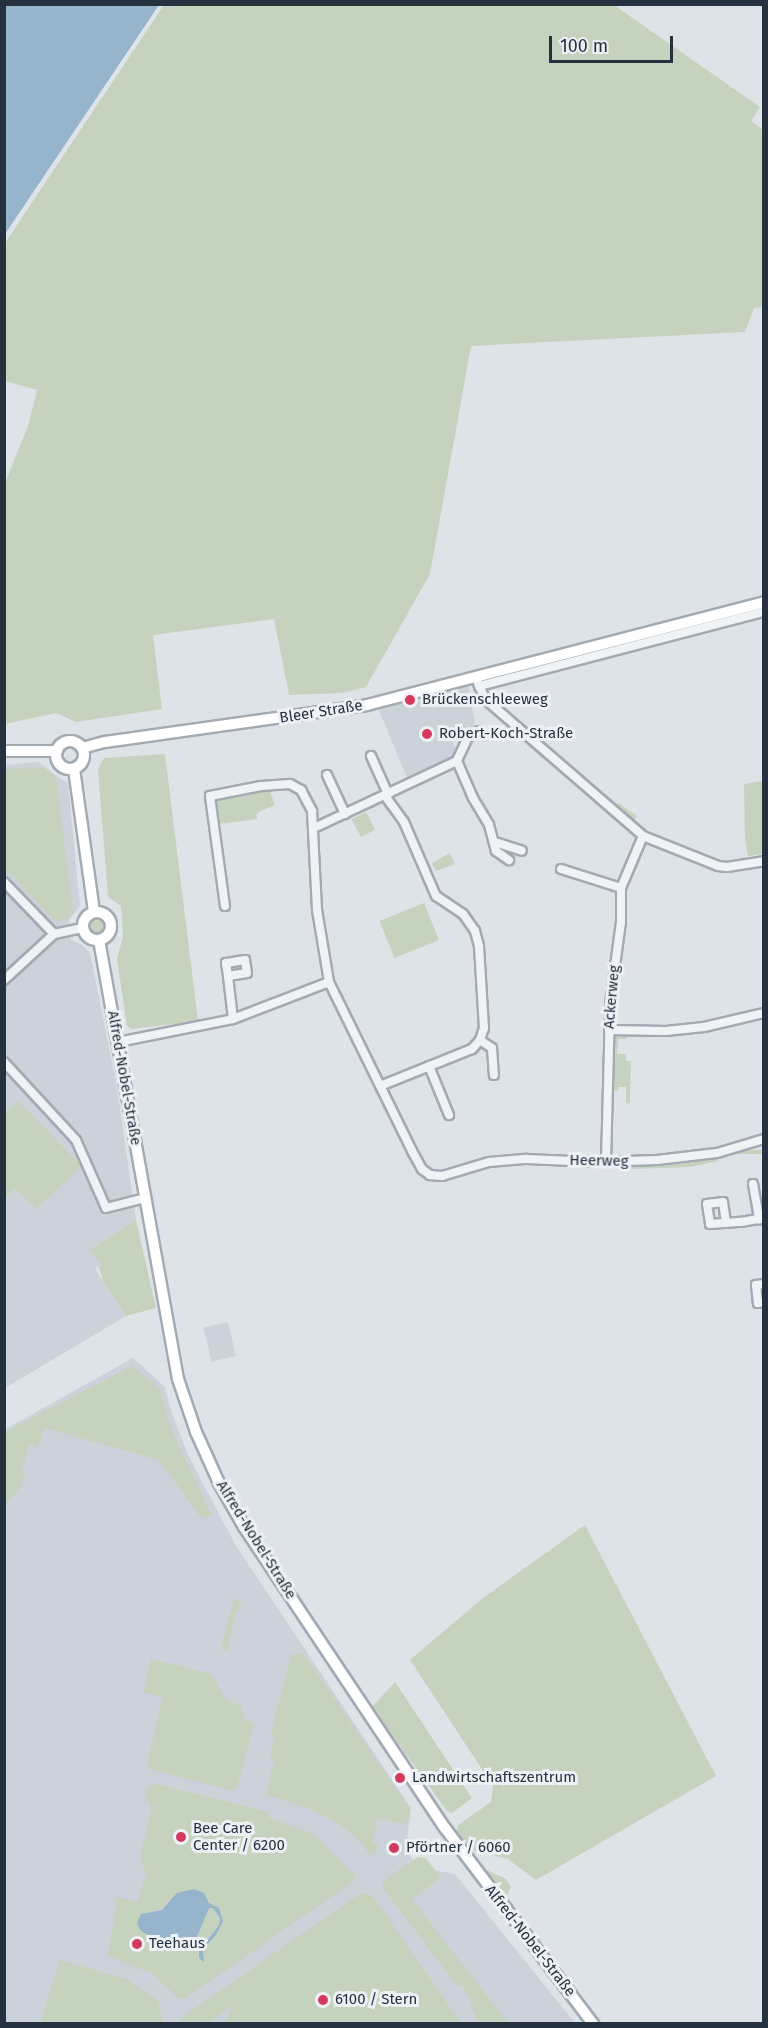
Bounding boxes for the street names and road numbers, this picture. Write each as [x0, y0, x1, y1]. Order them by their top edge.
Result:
street label: Bleer Straße [278, 697, 364, 727]
street label: Ackerweg [600, 964, 624, 1030]
street label: Alfred-Nobel-Straße [103, 1009, 145, 1147]
street label: Heerweg [569, 1151, 629, 1171]
street label: Alfred-Nobel-Straße [212, 1477, 300, 1603]
street label: Alfred-Nobel-Straße [481, 1882, 579, 2000]

